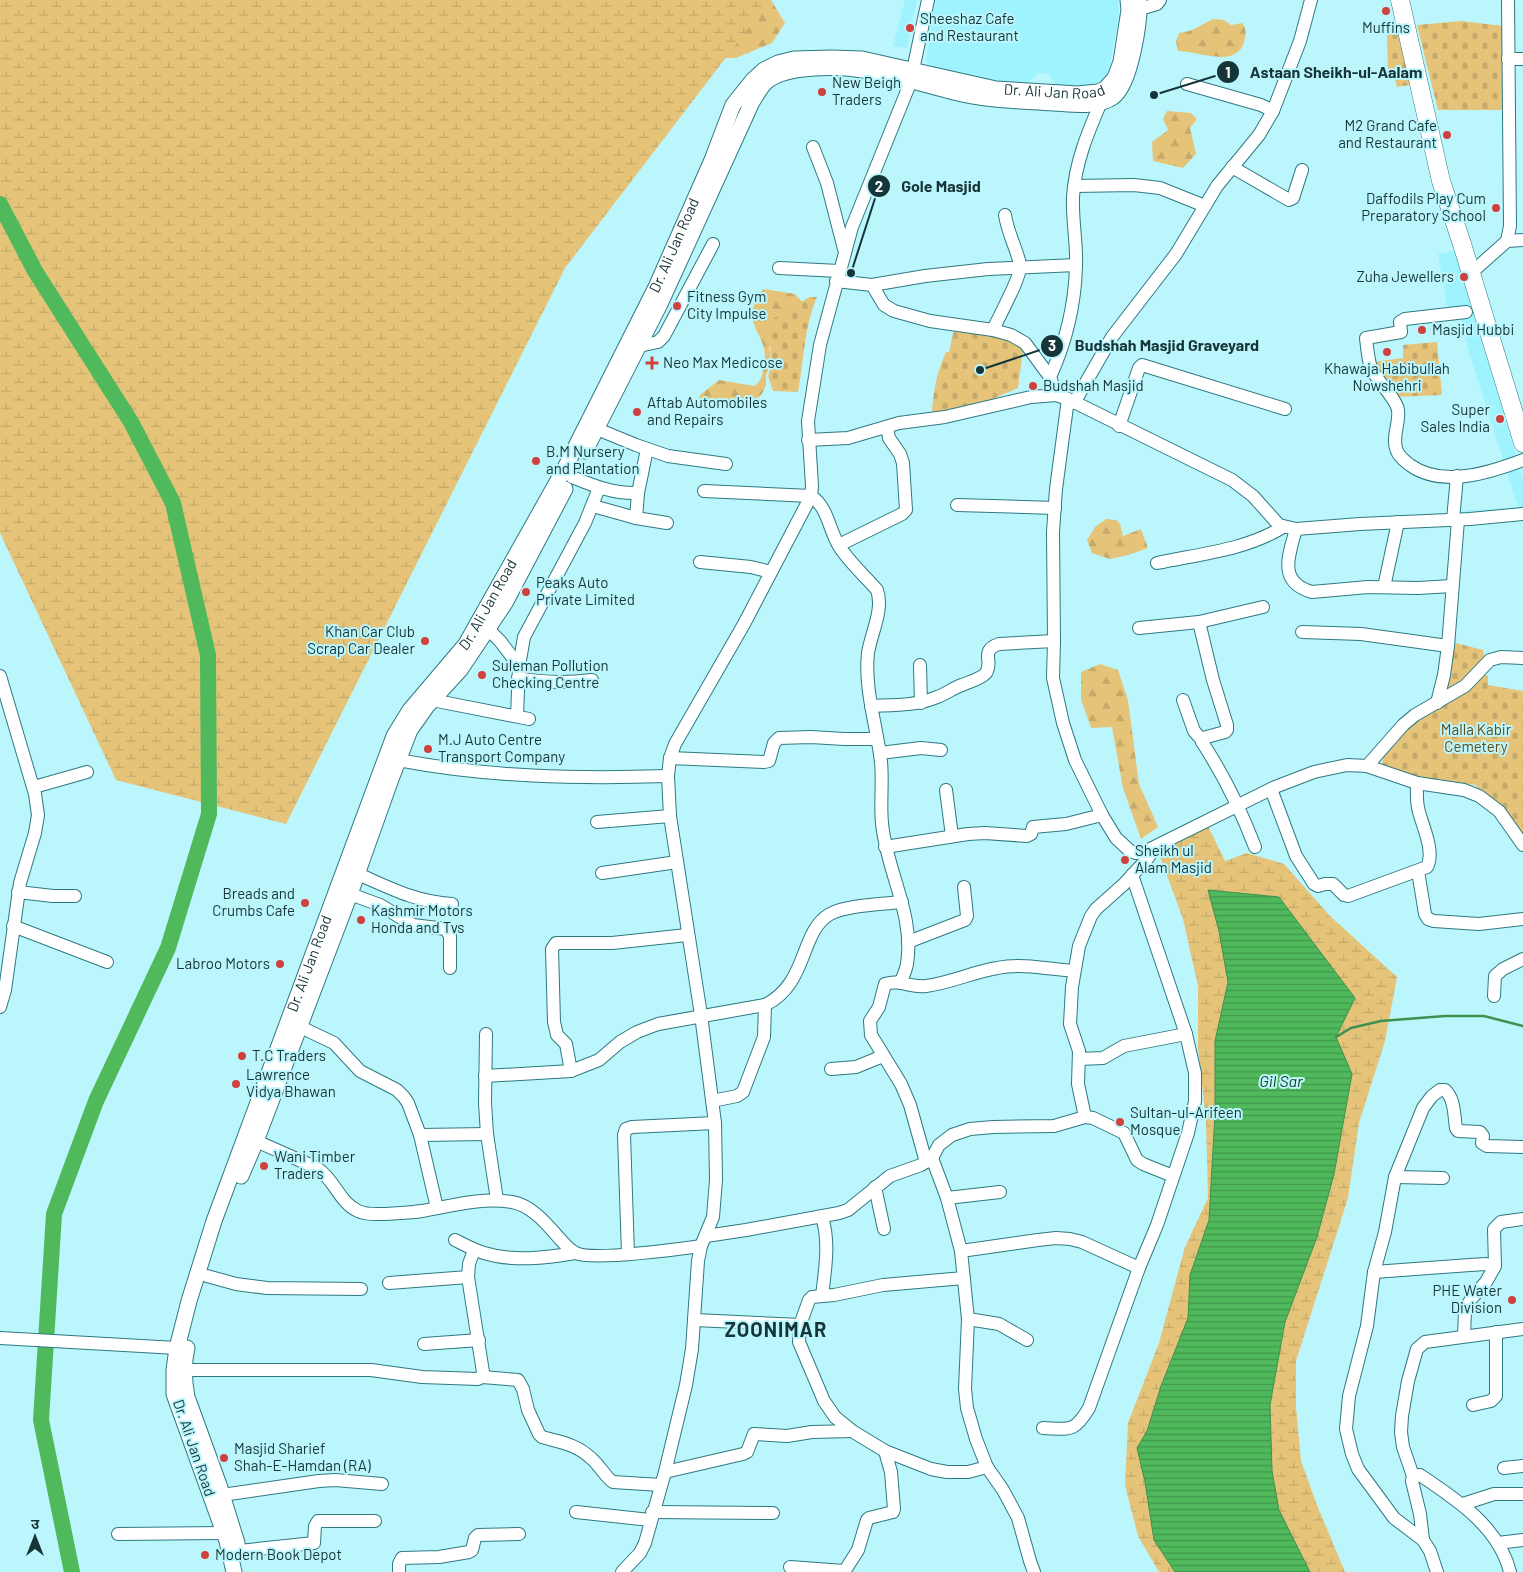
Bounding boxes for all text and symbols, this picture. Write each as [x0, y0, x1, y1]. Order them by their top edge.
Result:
marker: Muffins [1380, 5, 1392, 17]
place label: Sheeshaz Cafe and Restaurant [920, 9, 1019, 44]
place label: Muffins [1362, 18, 1410, 36]
marker: Sheeshaz Cafe and Restaurant [904, 22, 916, 34]
callout: Astaan Sheikh-ul-Aalam [1215, 57, 1433, 88]
text: Astaan Sheikh-ul-Aalam [1250, 62, 1422, 81]
text: 1 [1225, 63, 1231, 81]
place label: New Beigh Traders [832, 73, 901, 108]
street label: Dr. Ali Jan Road [1003, 79, 1108, 102]
marker: New Beigh Traders [816, 86, 828, 98]
place label: M2 Grand Cafe and Restaurant [1338, 116, 1437, 151]
marker: M2 Grand Cafe and Restaurant [1441, 129, 1453, 141]
callout: Gole Masjid [866, 171, 991, 202]
text: Gole Masjid [901, 176, 981, 195]
text: 2 [875, 177, 883, 195]
place label: Daffodils Play Cum Preparatory School [1361, 189, 1486, 224]
street label: Dr. Ali Jan Road [645, 195, 702, 295]
marker: Daffodils Play Cum Preparatory School [1490, 202, 1502, 214]
place label: Zuha Jewellers [1356, 267, 1454, 285]
marker: Zuha Jewellers [1458, 271, 1470, 283]
place label: Fitness Gym City Impulse [687, 287, 767, 322]
marker: Fitness Gym City Impulse [671, 300, 683, 312]
place label: Masjid Hubbi [1432, 320, 1514, 338]
marker: Masjid Hubbi [1416, 324, 1428, 336]
callout: Budshah Masjid Graveyard [1039, 330, 1269, 361]
text: Budshah Masjid Graveyard [1075, 335, 1259, 354]
text: 3 [1048, 336, 1056, 354]
marker: Khawaja Habibullah Nowshehri [1381, 346, 1393, 358]
place label: Neo Max Medicose [663, 353, 783, 371]
marker: Neo Max Medicose [645, 356, 659, 370]
place label: Khawaja Habibullah Nowshehri [1324, 359, 1450, 394]
place label: Budshah Masjid [1043, 376, 1144, 394]
marker: Budshah Masjid [1027, 380, 1039, 392]
place label: Aftab Automobiles and Repairs [647, 393, 767, 428]
place label: Super Sales India [1421, 400, 1491, 435]
marker: Aftab Automobiles and Repairs [631, 406, 643, 418]
marker: Super Sales India [1494, 413, 1506, 425]
place label: B.M Nursery and Plantation [546, 442, 640, 477]
marker: B.M Nursery and Plantation [530, 455, 542, 467]
street label: Dr. Ali Jan Road [455, 556, 520, 654]
place label: Peaks Auto Private Limited [536, 573, 635, 608]
marker: Peaks Auto Private Limited [520, 586, 532, 598]
place label: Khan Car Club Scrap Car Dealer [307, 622, 416, 657]
marker: Khan Car Club Scrap Car Dealer [419, 635, 431, 647]
place label: Suleman Pollution Checking Centre [492, 656, 609, 691]
marker: Suleman Pollution Checking Centre [476, 669, 488, 681]
park label: Malla Kabir Cemetery [1441, 720, 1512, 755]
place label: M.J Auto Centre Transport Company [438, 730, 565, 765]
marker: M.J Auto Centre Transport Company [422, 743, 434, 755]
place label: Sheikh ul Alam Masjid [1135, 841, 1212, 876]
marker: Sheikh ul Alam Masjid [1119, 854, 1131, 866]
place label: Breads and Crumbs Cafe [212, 884, 295, 919]
marker: Breads and Crumbs Cafe [299, 897, 311, 909]
place label: Kashmir Motors Honda and Tvs [371, 901, 473, 936]
street label: Dr. Ali Jan Road [282, 913, 335, 1014]
marker: Kashmir Motors Honda and Tvs [355, 914, 367, 926]
place label: Labroo Motors [176, 954, 270, 972]
marker: Labroo Motors [274, 958, 286, 970]
place label: T.C Traders [252, 1046, 326, 1064]
marker: T.C Traders [236, 1050, 248, 1062]
place label: Lawrence Vidya Bhawan [246, 1065, 336, 1100]
water label: Gil Sar [1259, 1071, 1304, 1090]
marker: Lawrence Vidya Bhawan [230, 1078, 242, 1090]
place label: Sultan-ul-Arifeen Mosque [1130, 1103, 1242, 1138]
marker: Sultan-ul-Arifeen Mosque [1114, 1116, 1126, 1128]
place label: Wani Timber Traders [274, 1147, 356, 1182]
marker: Wani Timber Traders [258, 1160, 270, 1172]
place label: PHE Water Division [1432, 1281, 1503, 1316]
marker: PHE Water Division [1506, 1294, 1518, 1306]
district label: ZOONIMAR [725, 1317, 827, 1341]
street label: Dr. Ali Jan Road [170, 1397, 220, 1499]
place label: Masjid Sharief Shah-E-Hamdan (RA) [234, 1439, 371, 1474]
marker: Masjid Sharief Shah-E-Hamdan (RA) [218, 1452, 230, 1464]
north arrow [10, 1512, 60, 1562]
text: उ [31, 1515, 40, 1532]
place label: Modern Book Depot [215, 1545, 342, 1563]
marker: Modern Book Depot [199, 1549, 211, 1561]

